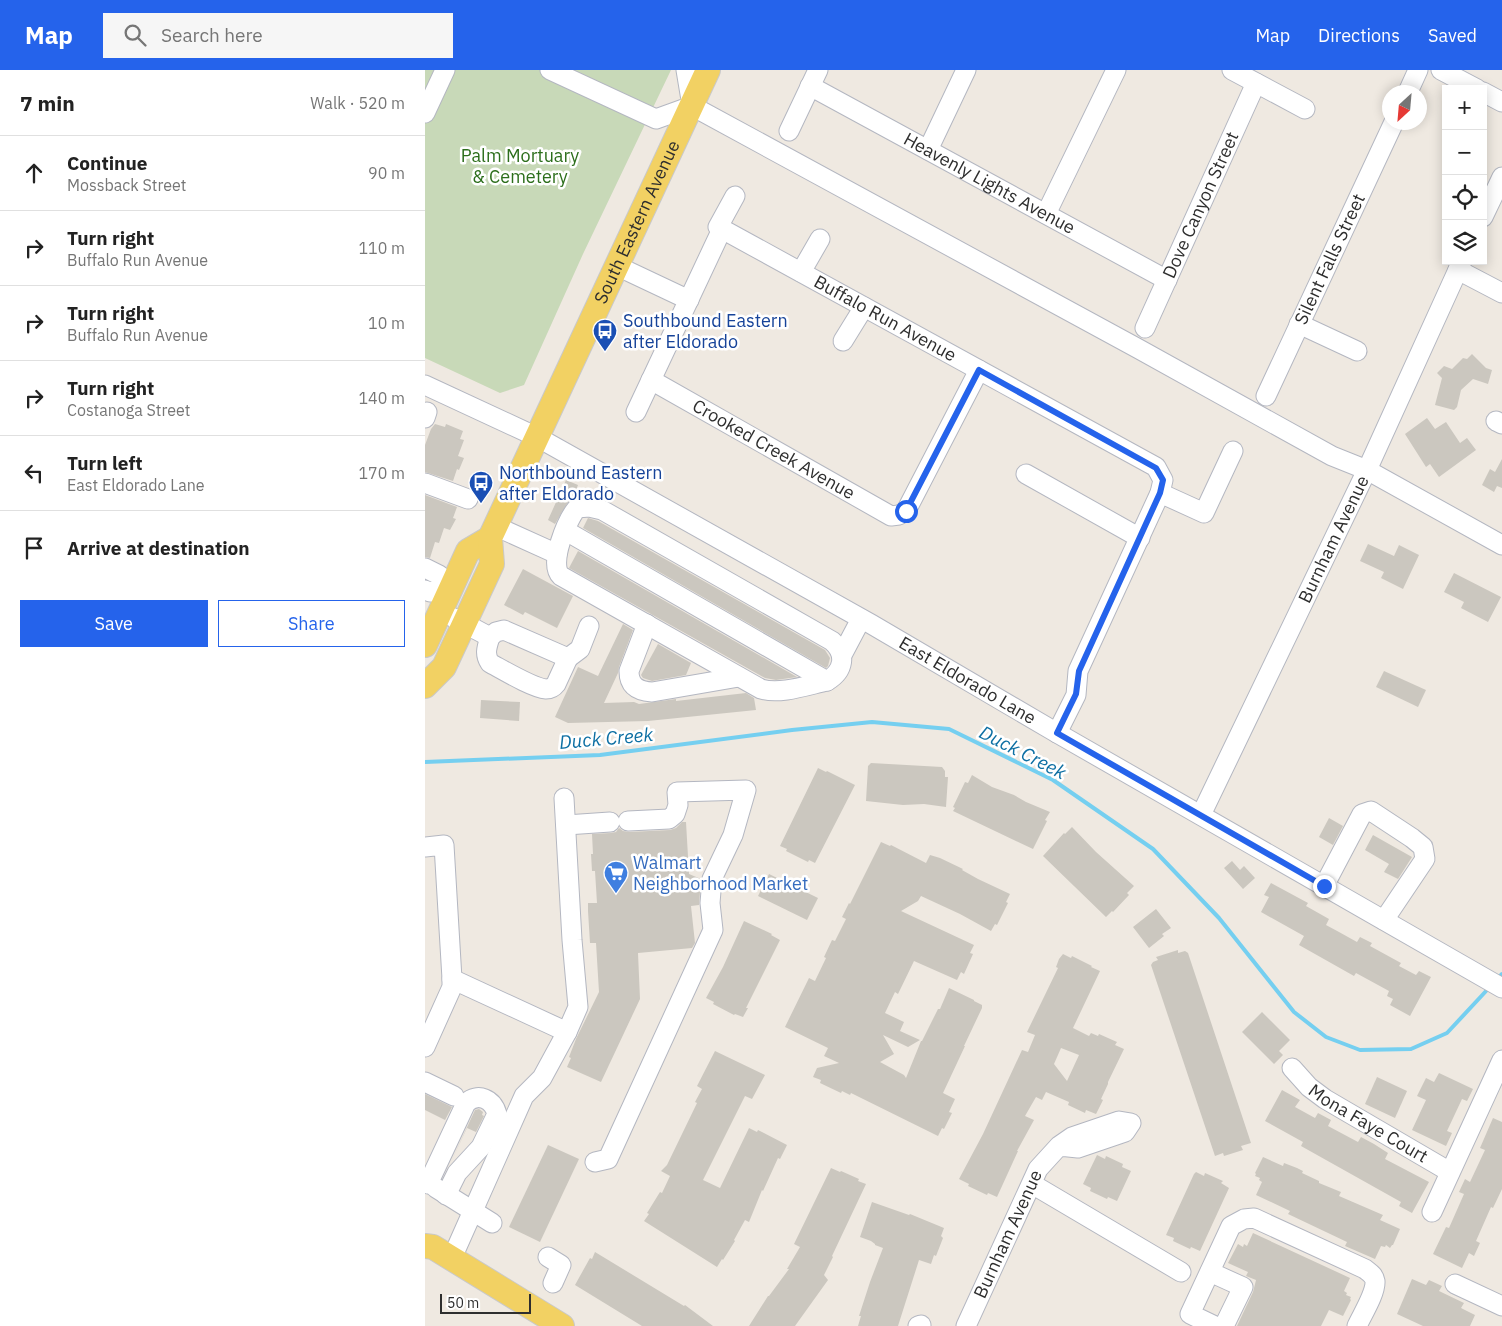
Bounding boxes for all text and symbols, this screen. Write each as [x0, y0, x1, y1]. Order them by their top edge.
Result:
search box [103, 13, 453, 58]
text: Map [25, 19, 73, 51]
icon: search [121, 21, 149, 49]
text: Search here [161, 23, 263, 47]
text: Map [1255, 24, 1290, 47]
text: Directions [1318, 24, 1400, 47]
text: Saved [1428, 24, 1477, 47]
north arrow [1382, 85, 1427, 130]
map controls [1442, 85, 1487, 265]
button: + [1442, 85, 1487, 130]
text: 7 min [20, 89, 75, 117]
text: Walk · 520 m [310, 93, 405, 113]
street label: Heavenly Lights Avenue [900, 127, 1079, 239]
street label: Dove Canyon Street [1157, 128, 1243, 282]
button: − [1442, 130, 1487, 175]
street label: South Eastern Avenue [589, 136, 685, 307]
park label: Palm Mortuary & Cemetery [461, 144, 579, 188]
text: Continue [67, 151, 147, 175]
icon: ahead [20, 159, 48, 187]
text: 90 m [368, 163, 405, 183]
text: Mossback Street [67, 175, 186, 195]
button: locate [1442, 175, 1487, 220]
street label: Silent Falls Street [1289, 190, 1370, 328]
button: layers [1442, 220, 1487, 265]
text: Turn right [67, 226, 154, 250]
icon: right [20, 234, 48, 262]
text: 110 m [358, 238, 405, 258]
text: Buffalo Run Avenue [67, 250, 208, 270]
street label: Buffalo Run Avenue [810, 270, 961, 366]
text: Turn right [67, 301, 154, 325]
icon: right [20, 309, 48, 337]
place label: Southbound Eastern after Eldorado [623, 309, 788, 353]
text: 10 m [368, 313, 405, 333]
bus stop icon: Southbound Eastern after Eldorado [592, 318, 618, 352]
text: Buffalo Run Avenue [67, 325, 208, 345]
text: Turn right [67, 376, 154, 400]
icon: right [20, 384, 48, 412]
text: 140 m [358, 388, 405, 408]
street label: Crooked Creek Avenue [689, 394, 859, 504]
text: Costanoga Street [67, 400, 190, 420]
text: Turn left [67, 451, 143, 475]
icon: left [20, 459, 48, 487]
place label: Northbound Eastern after Eldorado [499, 461, 662, 505]
text: 170 m [358, 463, 405, 483]
bus stop icon: Northbound Eastern after Eldorado [468, 470, 494, 504]
street label: Burnham Avenue [1293, 471, 1374, 607]
text: East Eldorado Lane [67, 475, 205, 495]
route start [895, 500, 918, 523]
icon: arrive [20, 534, 48, 562]
text: Arrive at destination [67, 536, 250, 560]
button: Save [20, 600, 208, 647]
button: Share [218, 600, 405, 647]
street label: East Eldorado Lane [895, 631, 1040, 729]
water label: Duck Creek [976, 720, 1071, 785]
water label: Duck Creek [558, 722, 655, 754]
place label: Walmart Neighborhood Market [633, 851, 808, 895]
supermarket icon: Walmart Neighborhood Market [603, 860, 629, 894]
route end [1313, 875, 1336, 898]
street label: Mona Faye Court [1304, 1079, 1432, 1168]
street label: Burnham Avenue [968, 1166, 1047, 1302]
scale bar [440, 1291, 531, 1314]
text: 50 m [447, 1294, 479, 1312]

